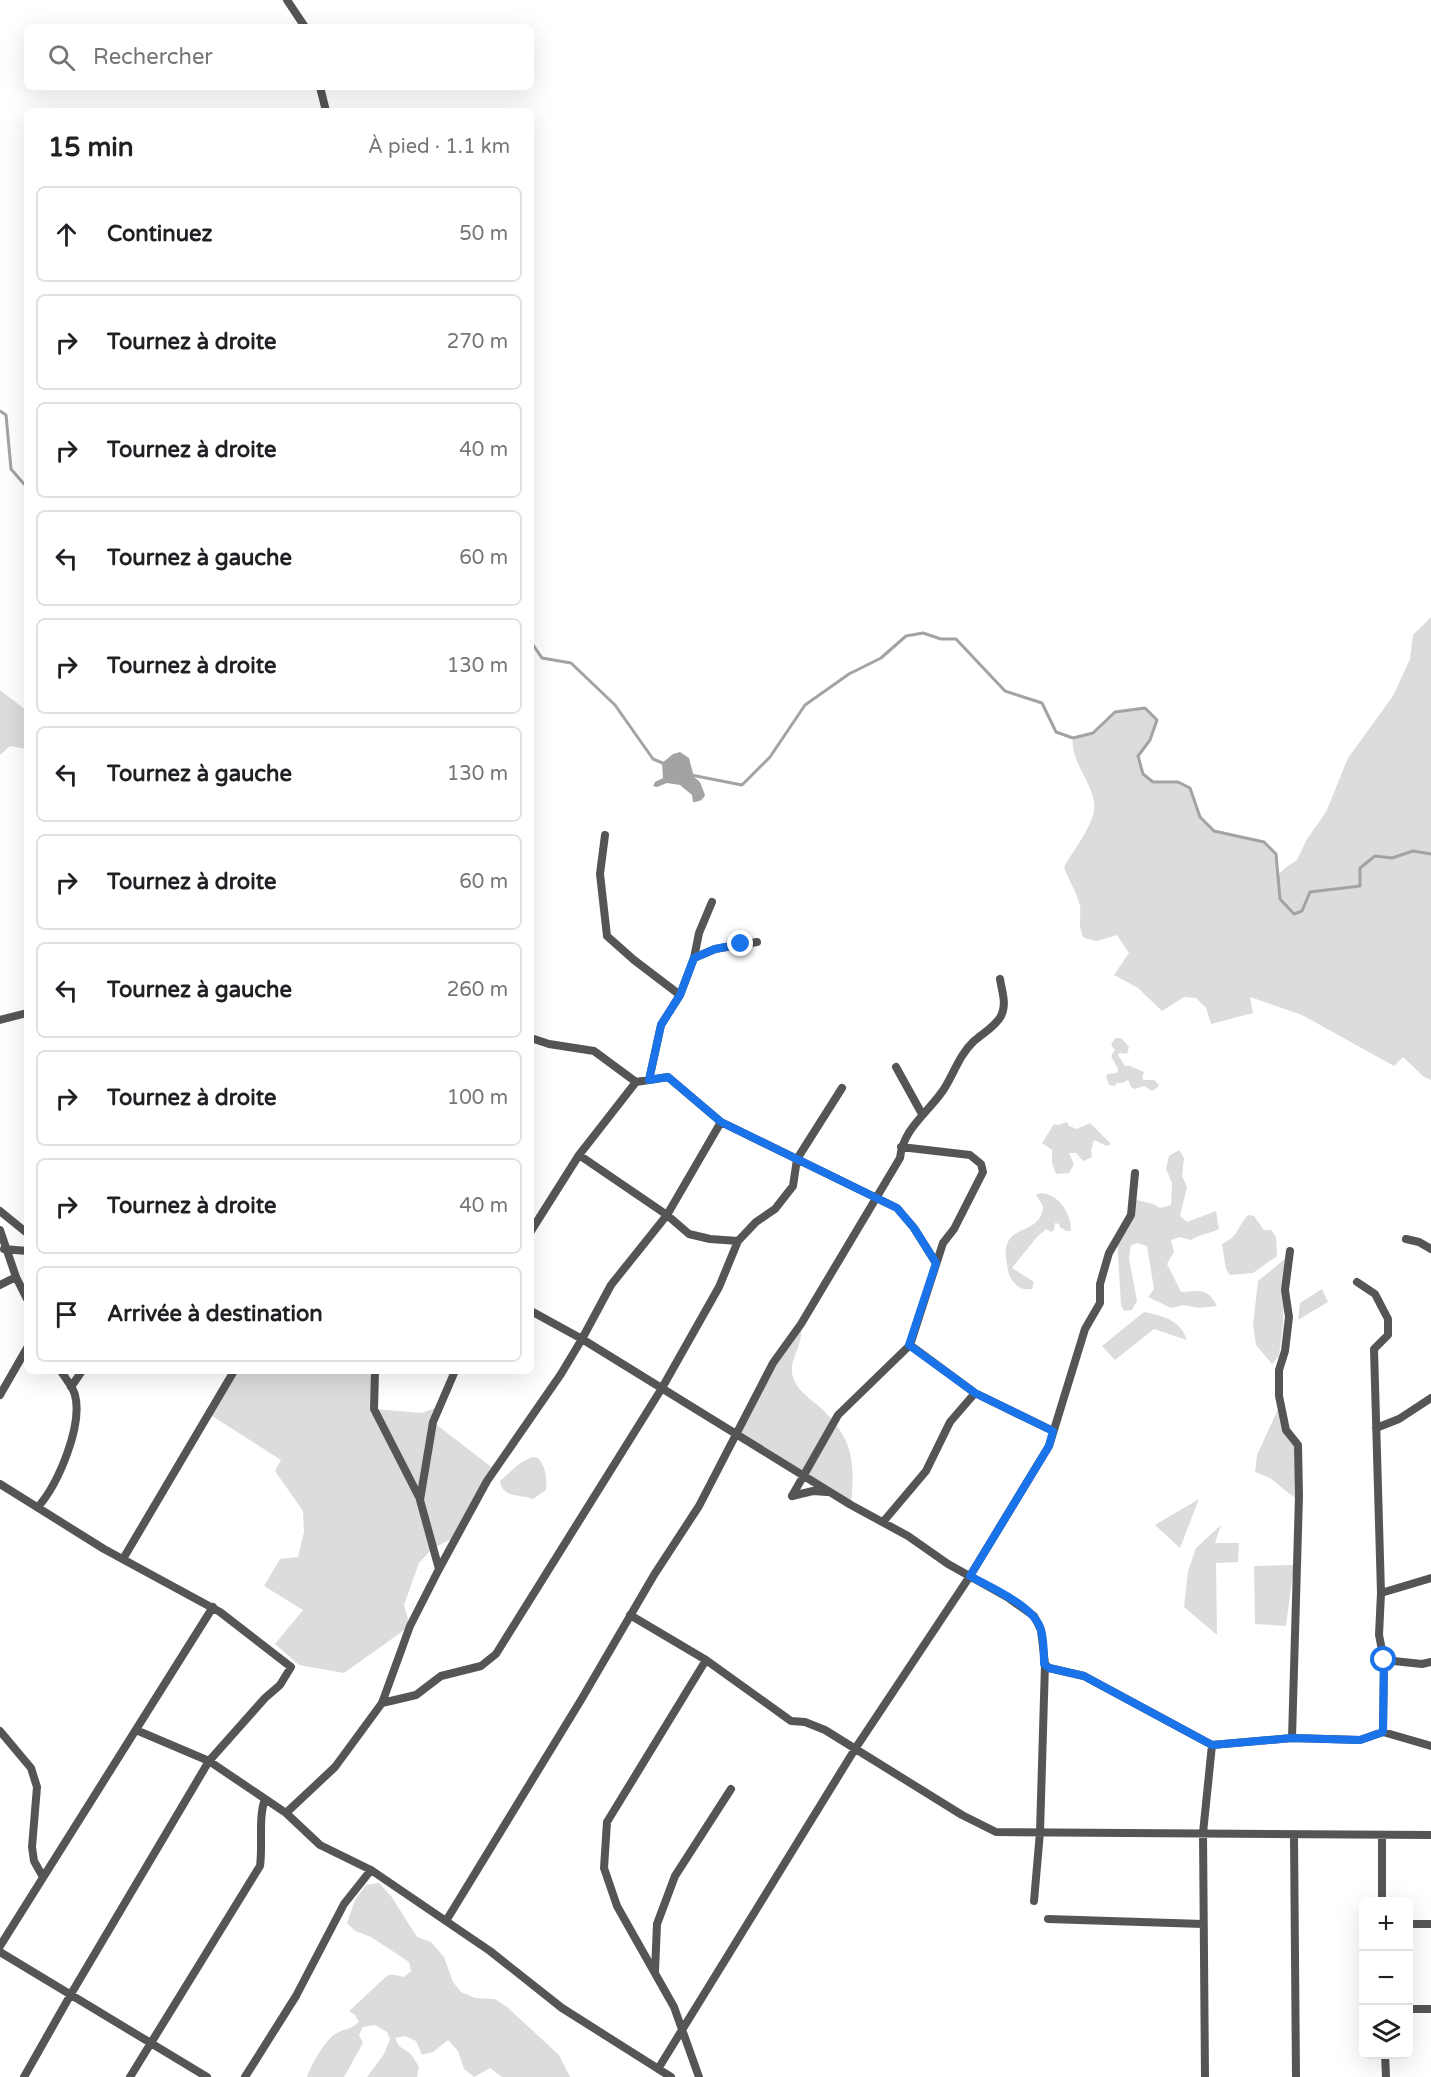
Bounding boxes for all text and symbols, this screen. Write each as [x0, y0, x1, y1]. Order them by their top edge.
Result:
search box [24, 24, 534, 90]
icon: search [45, 41, 78, 74]
text: Rechercher [93, 44, 213, 70]
text: 15 min [48, 132, 134, 163]
text: À pied · 1.1 km [368, 135, 510, 159]
icon: ahead [50, 218, 83, 251]
text: Continuez [107, 221, 212, 247]
text: 50 m [459, 222, 508, 246]
icon: right [50, 326, 83, 359]
text: Tournez à droite [107, 329, 276, 355]
text: 270 m [447, 330, 508, 354]
icon: right [50, 434, 83, 467]
text: Tournez à droite [107, 437, 276, 463]
text: 40 m [459, 438, 508, 462]
icon: left [50, 542, 83, 575]
text: Tournez à gauche [107, 545, 292, 571]
text: 60 m [459, 546, 508, 570]
icon: right [50, 650, 83, 683]
text: Tournez à droite [107, 653, 276, 679]
text: 130 m [447, 654, 508, 678]
icon: left [50, 758, 83, 791]
text: Tournez à gauche [107, 761, 292, 787]
text: 130 m [447, 762, 508, 786]
icon: right [50, 866, 83, 899]
text: Tournez à droite [107, 869, 276, 895]
text: 60 m [459, 870, 508, 894]
route end [727, 930, 753, 956]
icon: left [50, 974, 83, 1007]
text: Tournez à gauche [107, 977, 292, 1003]
text: 260 m [447, 978, 508, 1002]
icon: right [50, 1082, 83, 1115]
text: Tournez à droite [107, 1085, 276, 1111]
text: 100 m [447, 1086, 508, 1110]
icon: right [50, 1190, 83, 1223]
text: Tournez à droite [107, 1193, 276, 1219]
text: 40 m [459, 1194, 508, 1218]
icon: arrive [50, 1298, 83, 1331]
text: Arrivée à destination [107, 1301, 323, 1327]
route start [1370, 1646, 1396, 1672]
map controls [1359, 1897, 1413, 2059]
button: + [1359, 1897, 1413, 1951]
button: − [1359, 1951, 1413, 2005]
button: layers [1359, 2005, 1413, 2059]

